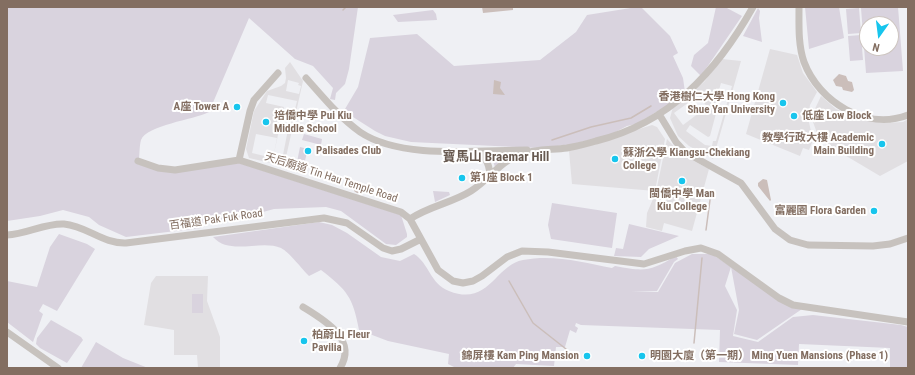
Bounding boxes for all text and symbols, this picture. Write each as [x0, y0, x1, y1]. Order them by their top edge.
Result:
north arrow [859, 16, 899, 56]
text: N [871, 40, 881, 54]
place label: 香港樹仁大學 Hong Kong Shue Yan University [658, 90, 775, 116]
marker: 香港樹仁大學 Hong Kong Shue Yan University [778, 98, 788, 108]
place label: A座 Tower A [174, 100, 229, 114]
marker: A座 Tower A [232, 102, 242, 112]
place label: 培僑中學 Pui Kiu Middle School [274, 109, 352, 135]
place label: 低座 Low Block [802, 109, 872, 123]
marker: 低座 Low Block [789, 111, 799, 121]
marker: 培僑中學 Pui Kiu Middle School [261, 117, 271, 127]
place label: 教學行政大樓 Academic Main Building [762, 131, 874, 157]
marker: 教學行政大樓 Academic Main Building [877, 139, 887, 149]
place label: Palisades Club [316, 144, 381, 158]
marker: Palisades Club [303, 146, 313, 156]
place label: 蘇浙公學 Kiangsu-Chekiang College [623, 146, 750, 172]
street label: 天后廟道 Tin Hau Temple Road [263, 150, 399, 206]
district label: 寶馬山 Braemar Hill [443, 150, 549, 166]
marker: 蘇浙公學 Kiangsu-Chekiang College [610, 154, 620, 164]
place label: 第1座 Block 1 [470, 171, 533, 185]
marker: 第1座 Block 1 [457, 173, 467, 183]
marker: 閩僑中學 Man Kiu College [677, 176, 687, 186]
place label: 閩僑中學 Man Kiu College [649, 187, 715, 213]
place label: 富麗園 Flora Garden [774, 204, 866, 218]
marker: 富麗園 Flora Garden [869, 206, 879, 216]
street label: 百福道 Pak Fuk Road [168, 207, 264, 233]
place label: 柏蔚山 Fleur Pavilia [312, 328, 370, 354]
marker: 柏蔚山 Fleur Pavilia [299, 336, 309, 346]
place label: 錦屏樓 Kam Ping Mansion [461, 349, 579, 363]
place label: 明園大廈（第一期） Ming Yuen Mansions (Phase 1) [650, 349, 888, 363]
marker: 錦屏樓 Kam Ping Mansion [582, 351, 592, 361]
marker: 明園大廈（第一期） Ming Yuen Mansions (Phase 1) [637, 351, 647, 361]

